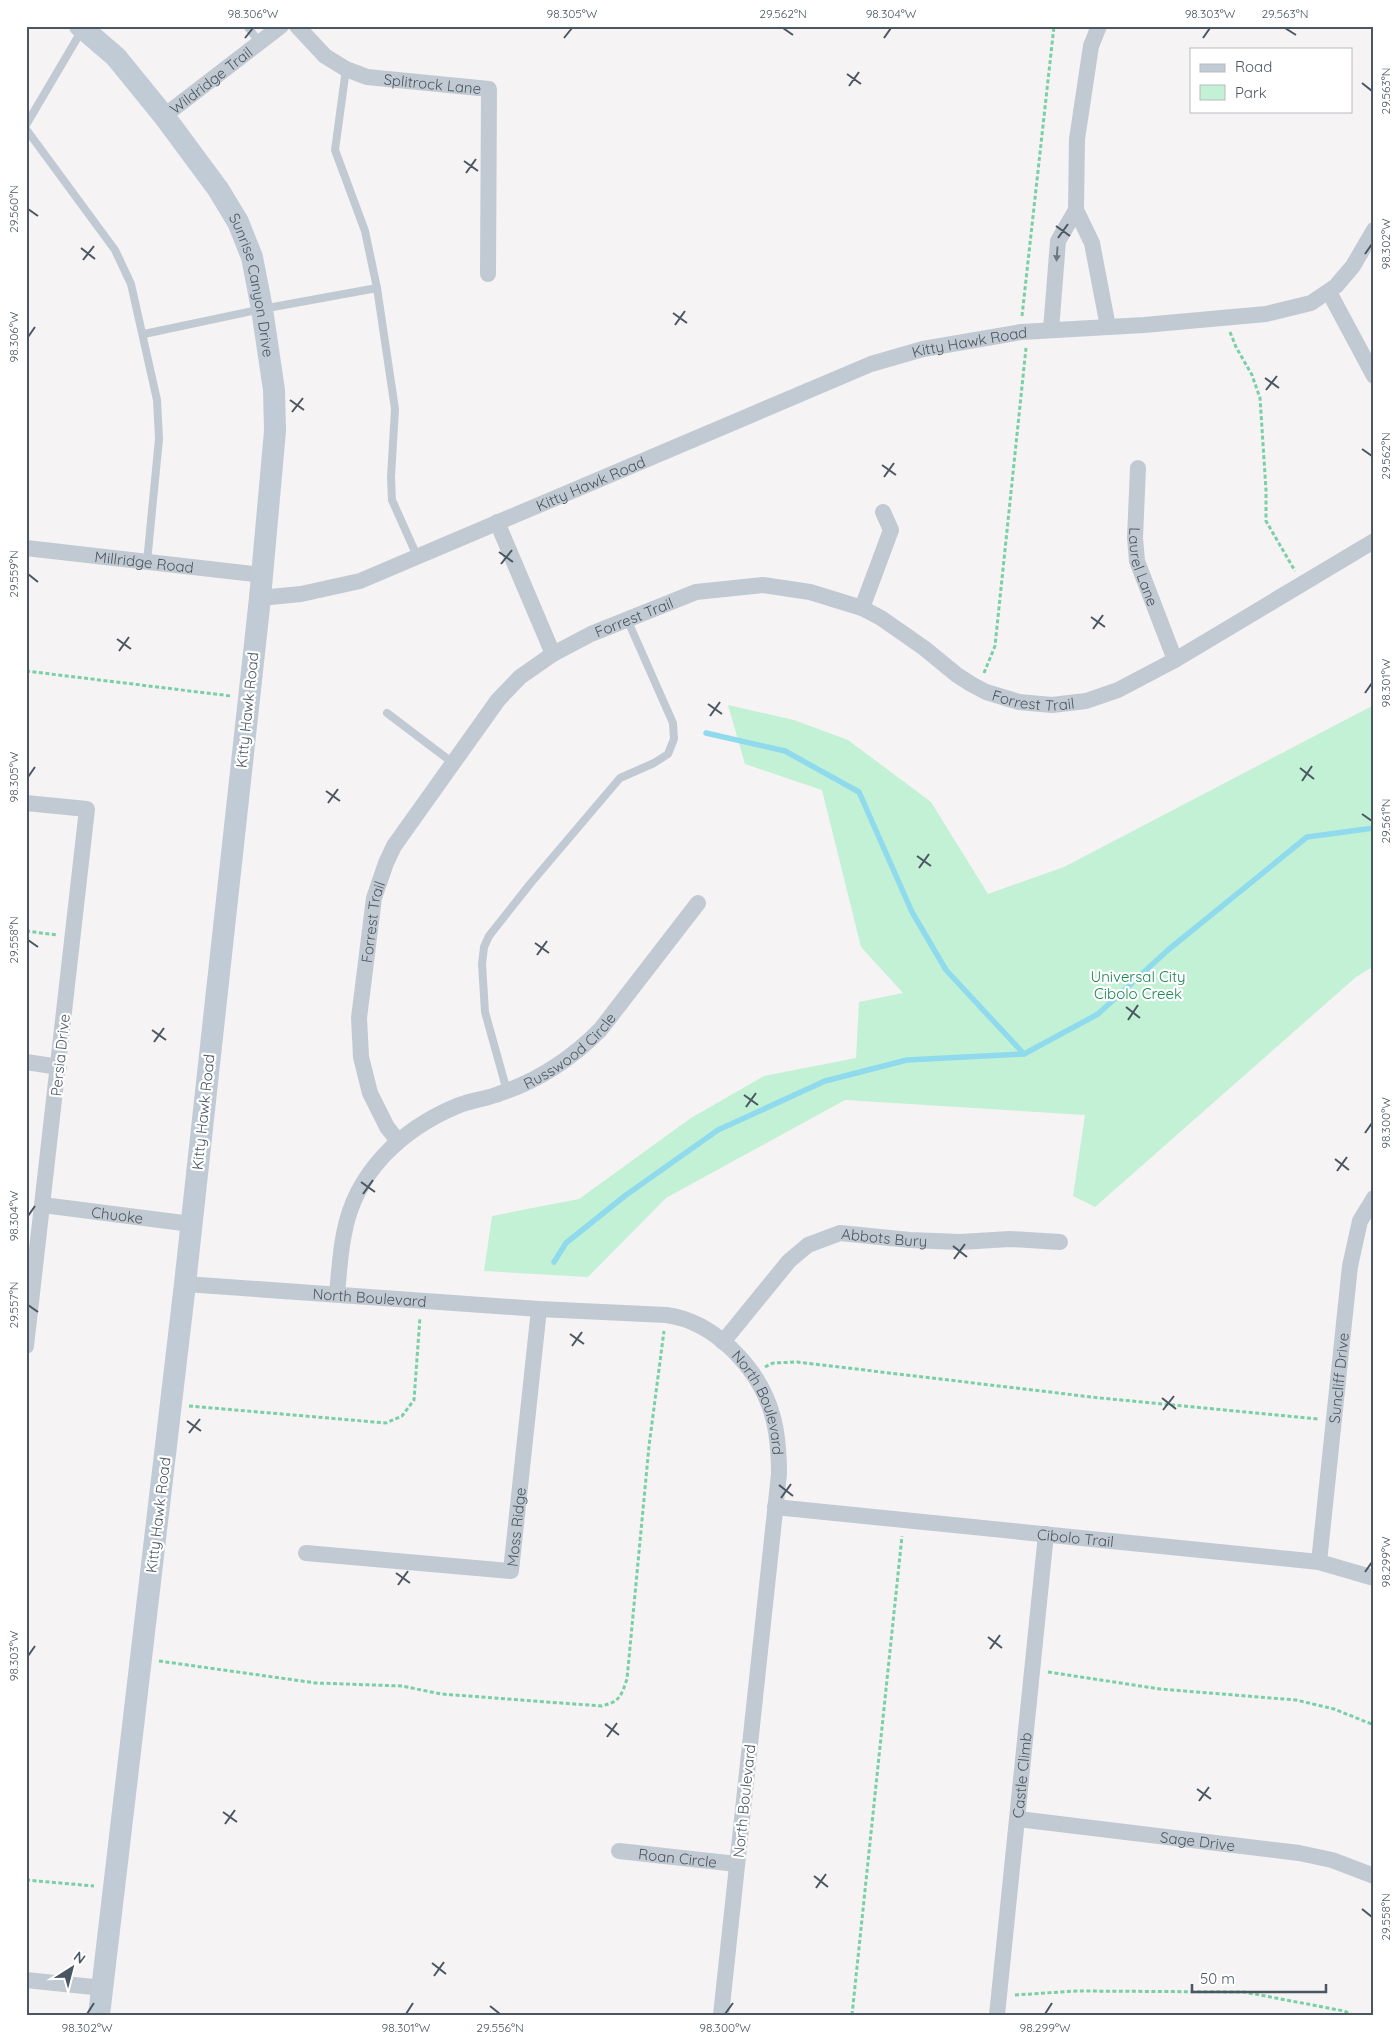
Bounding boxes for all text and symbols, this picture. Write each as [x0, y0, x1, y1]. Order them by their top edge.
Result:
text: 98.306°W [228, 6, 279, 21]
text: 98.305°W [547, 6, 598, 21]
text: 29.562°N [759, 6, 807, 21]
text: 98.304°W [866, 6, 917, 21]
text: 98.303°W [1185, 6, 1236, 21]
text: 29.563°N [1261, 6, 1309, 21]
street label: Wildridge Trail [166, 42, 256, 118]
legend [1190, 48, 1352, 112]
text: Road [1235, 57, 1272, 76]
text: 29.563°N [1378, 67, 1393, 115]
street label: Splitrock Lane [383, 69, 482, 98]
text: Park [1235, 83, 1267, 102]
text: 29.560°N [6, 185, 21, 233]
street label: Sunrise Canyon Drive [225, 209, 279, 358]
text: 98.302°W [1378, 218, 1393, 270]
one-way arrow [1053, 247, 1061, 263]
text: 98.306°W [6, 311, 21, 362]
street label: Kitty Hawk Road [910, 322, 1028, 361]
text: 29.562°N [1378, 432, 1393, 480]
street label: Kitty Hawk Road [533, 452, 648, 515]
street label: Laurel Lane [1125, 527, 1163, 609]
street label: Millridge Road [94, 546, 195, 577]
text: 29.559°N [6, 550, 21, 598]
street label: Forrest Trail [592, 593, 676, 641]
street label: Kitty Hawk Road [231, 651, 263, 769]
text: 98.301°W [1378, 658, 1393, 707]
street label: Forrest Trail [990, 685, 1075, 715]
text: 98.305°W [6, 751, 21, 802]
text: 29.561°N [1378, 798, 1393, 844]
street label: Forrest Trail [356, 878, 389, 964]
text: 29.558°N [6, 916, 21, 964]
park label: Universal City Cibolo Creek [1090, 967, 1186, 1003]
street label: Russwood Circle [520, 1009, 620, 1093]
street label: Persia Drive [46, 1013, 74, 1097]
street label: Kitty Hawk Road [187, 1053, 219, 1171]
text: 98.300°W [1378, 1097, 1393, 1149]
text: 98.304°W [6, 1190, 21, 1241]
street label: Chuoke [90, 1202, 144, 1227]
street label: Abbots Bury [840, 1224, 928, 1250]
text: 29.557°N [6, 1282, 21, 1329]
street label: North Boulevard [312, 1284, 427, 1311]
street label: Suncliff Drive [1324, 1332, 1352, 1424]
street label: North Boulevard [728, 1346, 788, 1456]
street label: Kitty Hawk Road [141, 1456, 175, 1574]
street label: Moss Ridge [502, 1486, 529, 1568]
street label: Cibolo Trail [1036, 1524, 1115, 1551]
text: 98.299°W [1378, 1536, 1393, 1587]
text: 98.303°W [6, 1630, 21, 1681]
street label: Castle Climb [1008, 1731, 1035, 1819]
street label: North Boulevard [729, 1743, 759, 1859]
street label: Sage Drive [1159, 1827, 1236, 1855]
street label: Roan Circle [637, 1844, 718, 1871]
text: 29.558°N [1378, 1893, 1393, 1941]
north arrow [48, 1944, 98, 1994]
text: N [70, 1947, 89, 1968]
scale bar [1192, 1961, 1326, 1993]
text: 50 m [1200, 1969, 1235, 1988]
text: 98.302°W [61, 2020, 113, 2035]
text: 98.301°W [382, 2020, 431, 2035]
text: 29.556°N [476, 2020, 524, 2035]
text: 98.300°W [699, 2020, 751, 2035]
text: 98.299°W [1020, 2020, 1071, 2035]

